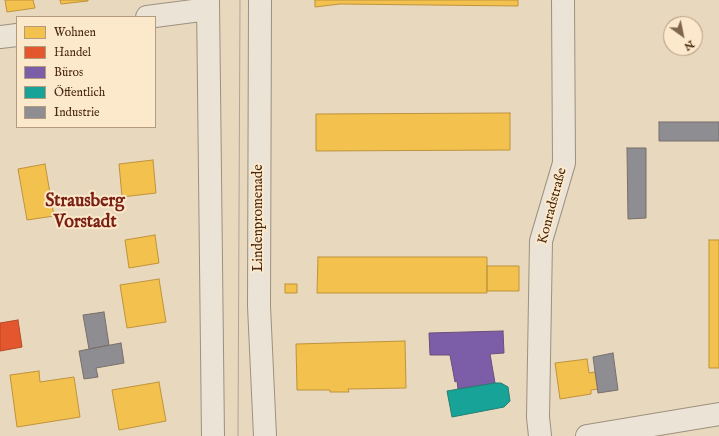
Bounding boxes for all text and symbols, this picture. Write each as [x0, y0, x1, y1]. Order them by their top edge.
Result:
legend [16, 16, 156, 128]
north arrow [663, 16, 703, 56]
text: Wohnen [54, 25, 96, 40]
text: N [681, 37, 697, 54]
text: Handel [54, 45, 91, 60]
text: Büros [54, 65, 83, 80]
text: Öffentlich [54, 85, 105, 100]
text: Industrie [54, 105, 100, 120]
street label: Lindenpromenade [251, 164, 267, 272]
street label: Konradstraße [535, 166, 571, 246]
district label: Strausberg Vorstadt [45, 191, 125, 234]

